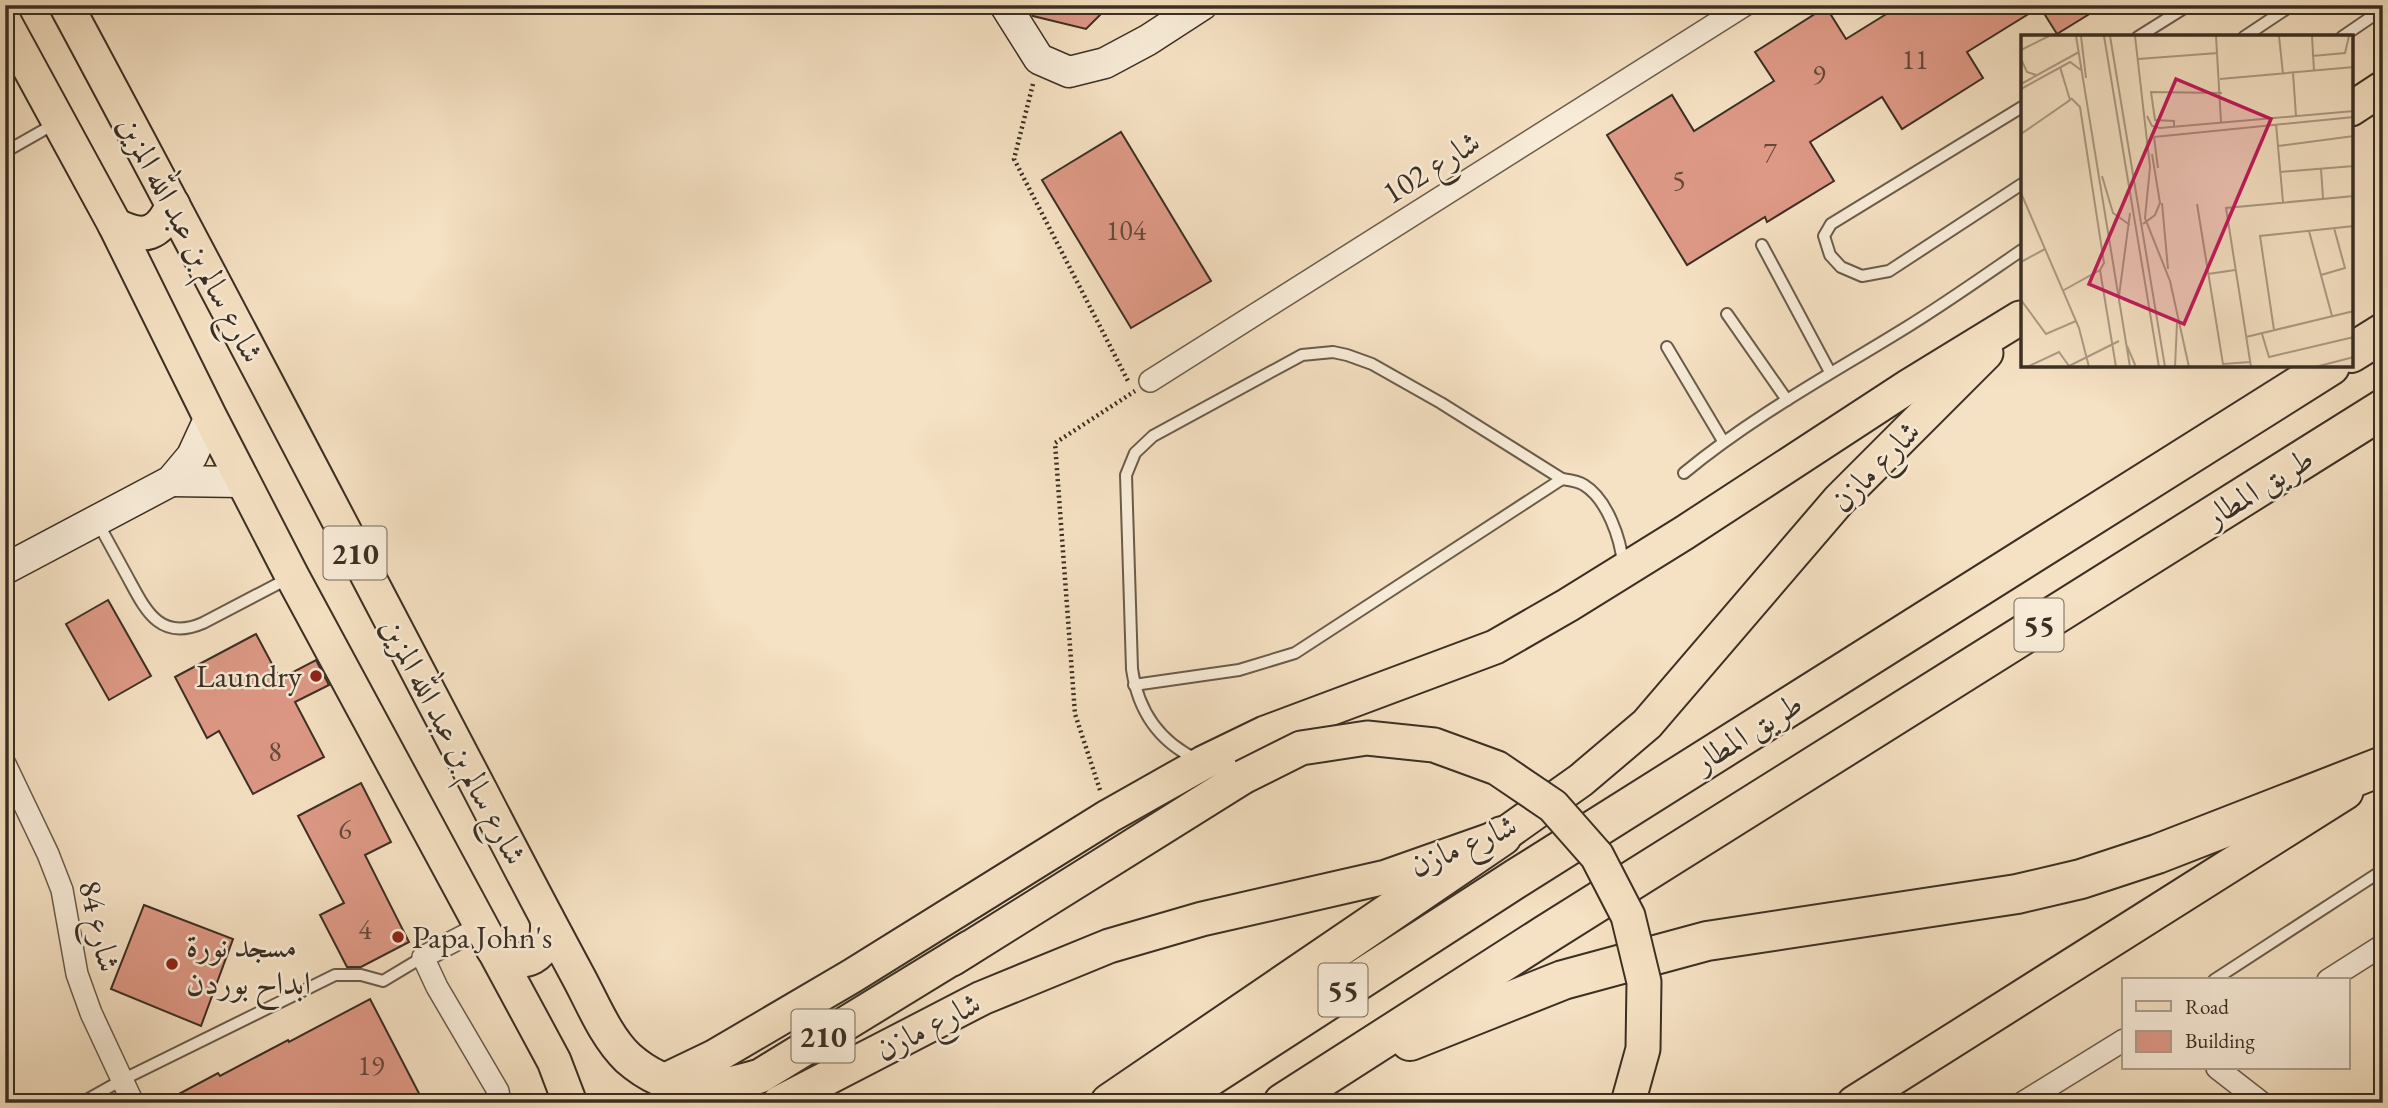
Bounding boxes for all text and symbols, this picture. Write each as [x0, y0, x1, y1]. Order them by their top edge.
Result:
inset map [2021, 35, 2353, 368]
house number: 11 [1902, 41, 1928, 77]
house number: 9 [1812, 56, 1826, 92]
street label: شارع سالم بن عبد الله المزين [102, 106, 277, 373]
street label: شارع 102 [1374, 121, 1491, 219]
house number: 7 [1763, 134, 1777, 170]
house number: 5 [1672, 162, 1686, 198]
house number: 104 [1106, 212, 1147, 248]
street label: شارع مازن [1821, 411, 1934, 525]
street label: طريق المطار [2194, 437, 2321, 538]
road number: 210 [324, 526, 386, 580]
road number: 55 [2014, 598, 2064, 652]
street label: شارع سالم بن عبد الله المزين [365, 608, 540, 875]
place label: Laundry [196, 655, 303, 697]
marker: Laundry [308, 668, 324, 684]
street label: طريق المطار [1683, 682, 1810, 783]
house number: 8 [268, 733, 282, 769]
street label: شارع مازن [1403, 804, 1525, 892]
house number: 6 [338, 811, 352, 847]
street label: شارع 84 [63, 876, 131, 977]
house number: 4 [358, 911, 372, 947]
place label: Papa John's [412, 916, 552, 958]
place label: مسجد نورة ابداح بوردن [186, 925, 311, 1011]
marker: Papa John's [390, 929, 406, 945]
marker: مسجد نورة ابداح بوردن [164, 956, 180, 972]
road number: 55 [1318, 964, 1368, 1016]
legend [2122, 978, 2350, 1070]
street label: شارع مازن [868, 982, 991, 1076]
text: Road [2185, 993, 2229, 1020]
road number: 210 [792, 1010, 854, 1062]
text: Building [2185, 1027, 2255, 1054]
house number: 19 [358, 1047, 384, 1083]

